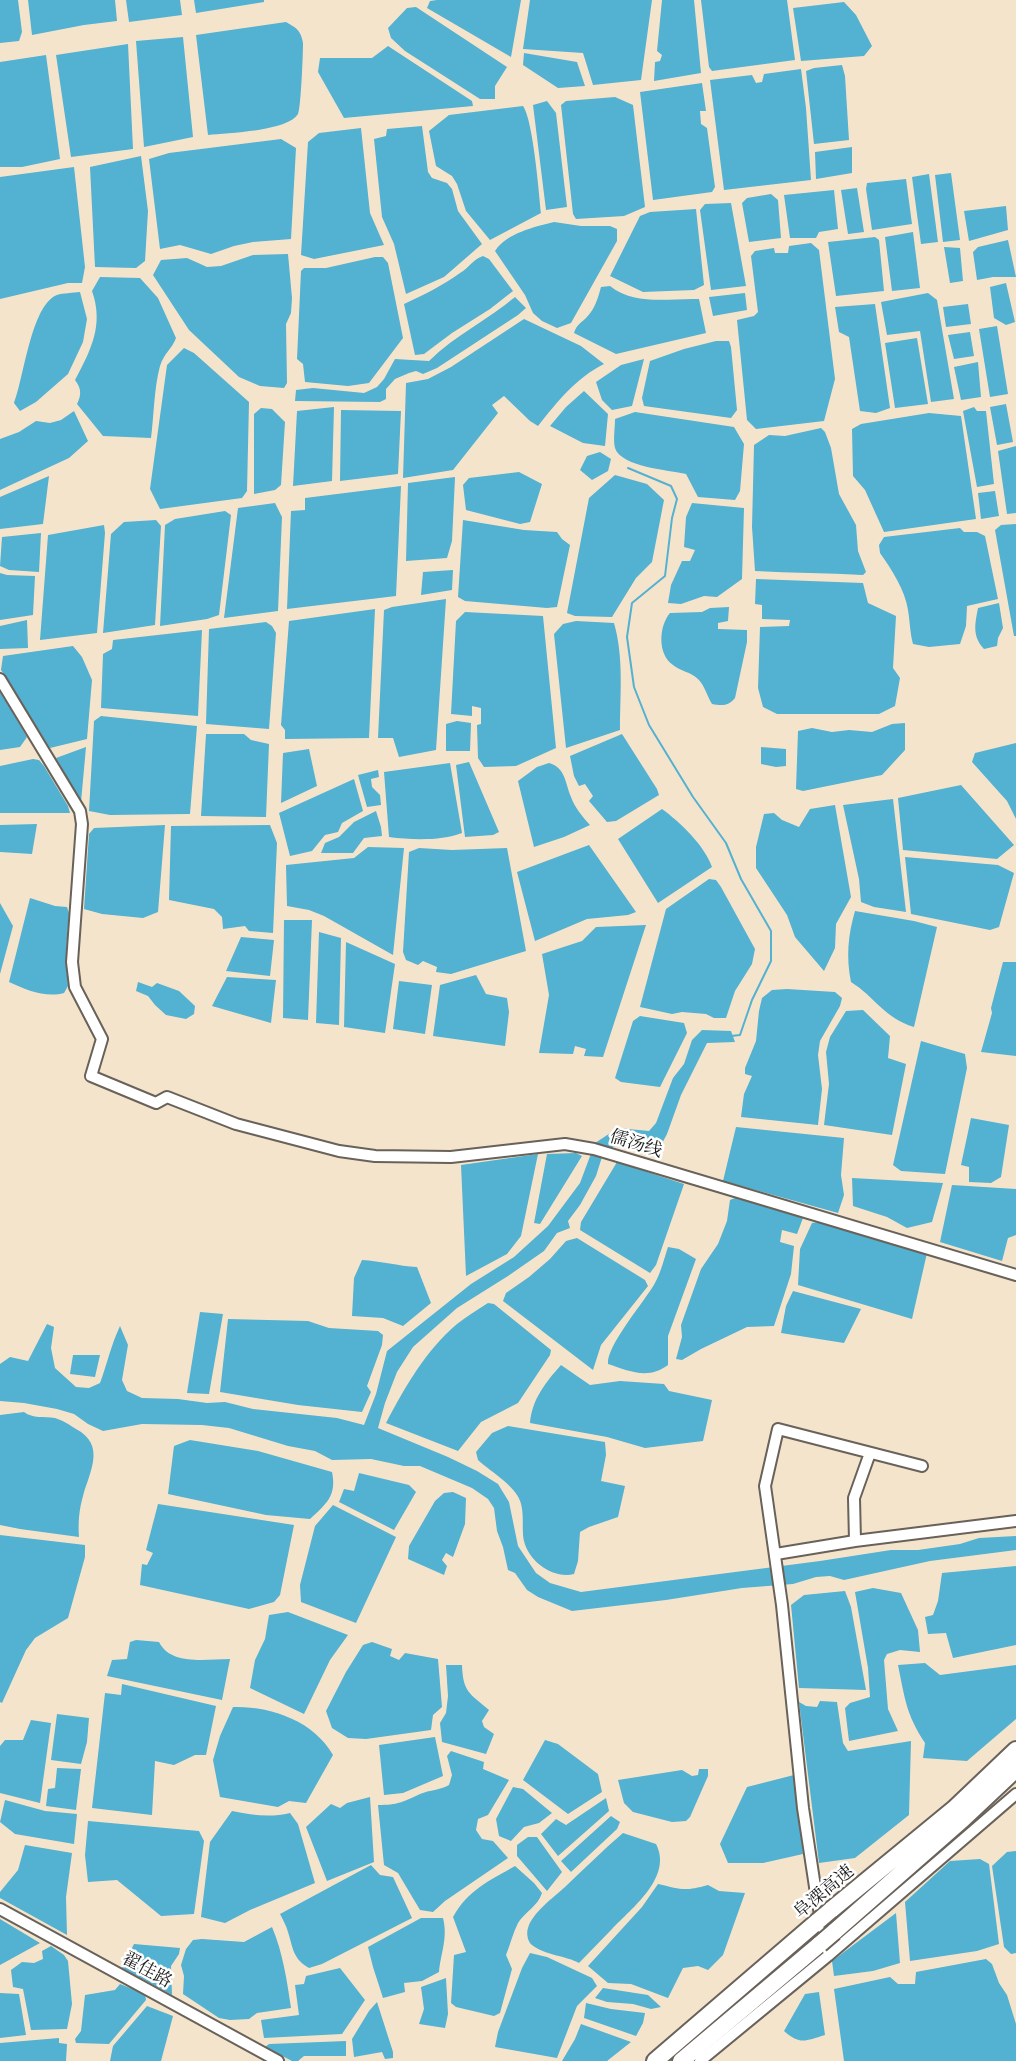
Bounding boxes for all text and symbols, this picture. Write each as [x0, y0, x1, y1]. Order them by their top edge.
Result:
street label: 儒汤线 [607, 1126, 665, 1162]
street label: 阜溧高速 [789, 1861, 859, 1923]
street label: 翟佳路 [118, 1947, 176, 1993]

